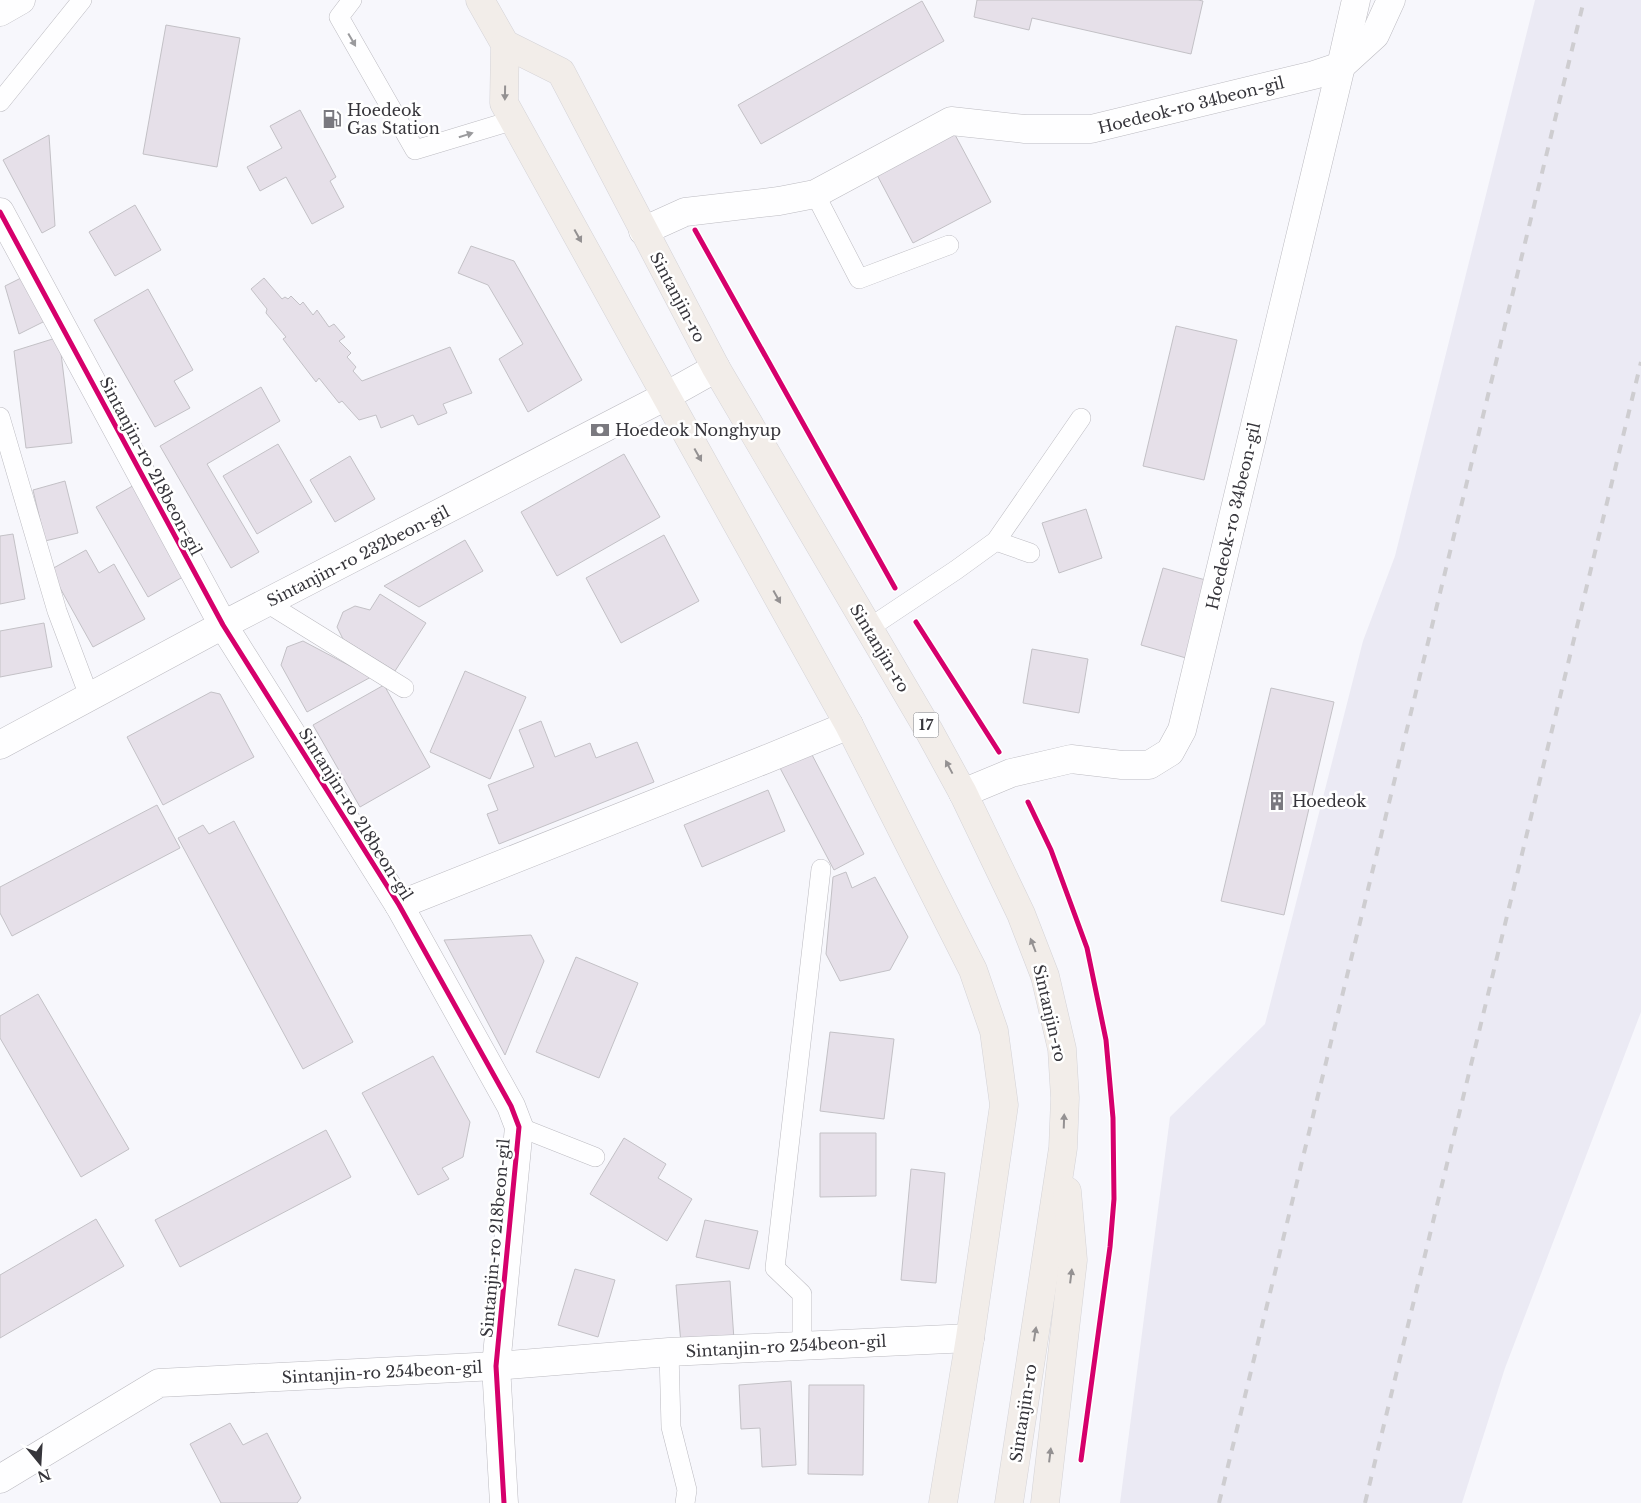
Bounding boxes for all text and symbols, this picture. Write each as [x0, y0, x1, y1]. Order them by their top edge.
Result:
one-way arrow [348, 33, 356, 48]
street label: Hoedeok-ro 34beon-gil [1096, 72, 1286, 138]
one-way arrow [500, 85, 508, 101]
place label: Hoedeok Gas Station [347, 100, 440, 138]
fuel station icon: Hoedeok Gas Station [321, 108, 343, 130]
one-way arrow [459, 130, 474, 138]
one-way arrow [574, 229, 582, 244]
street label: Sintanjin-ro [646, 248, 710, 346]
street label: Sintanjin-ro 218beon-gil [95, 373, 207, 559]
bank icon: Hoedeok Nonghyup [589, 419, 611, 441]
place label: Hoedeok Nonghyup [615, 420, 781, 440]
street label: Hoedeok-ro 34beon-gil [1202, 420, 1264, 612]
one-way arrow [694, 449, 703, 462]
street label: Sintanjin-ro 232beon-gil [263, 501, 453, 611]
one-way arrow [773, 590, 782, 604]
street label: Sintanjin-ro [846, 600, 914, 696]
road number: 17 [914, 712, 938, 738]
street label: Sintanjin-ro 218beon-gil [295, 724, 417, 904]
one-way arrow [944, 760, 953, 773]
building icon: Hoedeok [1266, 790, 1288, 812]
place label: Hoedeok [1292, 791, 1366, 811]
one-way arrow [1029, 937, 1037, 952]
street label: Sintanjin-ro [1029, 962, 1071, 1064]
one-way arrow [1060, 1113, 1068, 1129]
street label: Sintanjin-ro 218beon-gil [476, 1138, 514, 1338]
one-way arrow [1067, 1267, 1075, 1283]
one-way arrow [1031, 1325, 1039, 1341]
street label: Sintanjin-ro 254beon-gil [685, 1331, 887, 1361]
street label: Sintanjin-ro 254beon-gil [281, 1357, 483, 1387]
street label: Sintanjin-ro [1005, 1362, 1041, 1464]
north arrow [15, 1438, 65, 1488]
one-way arrow [1046, 1446, 1054, 1462]
text: N [35, 1465, 53, 1486]

